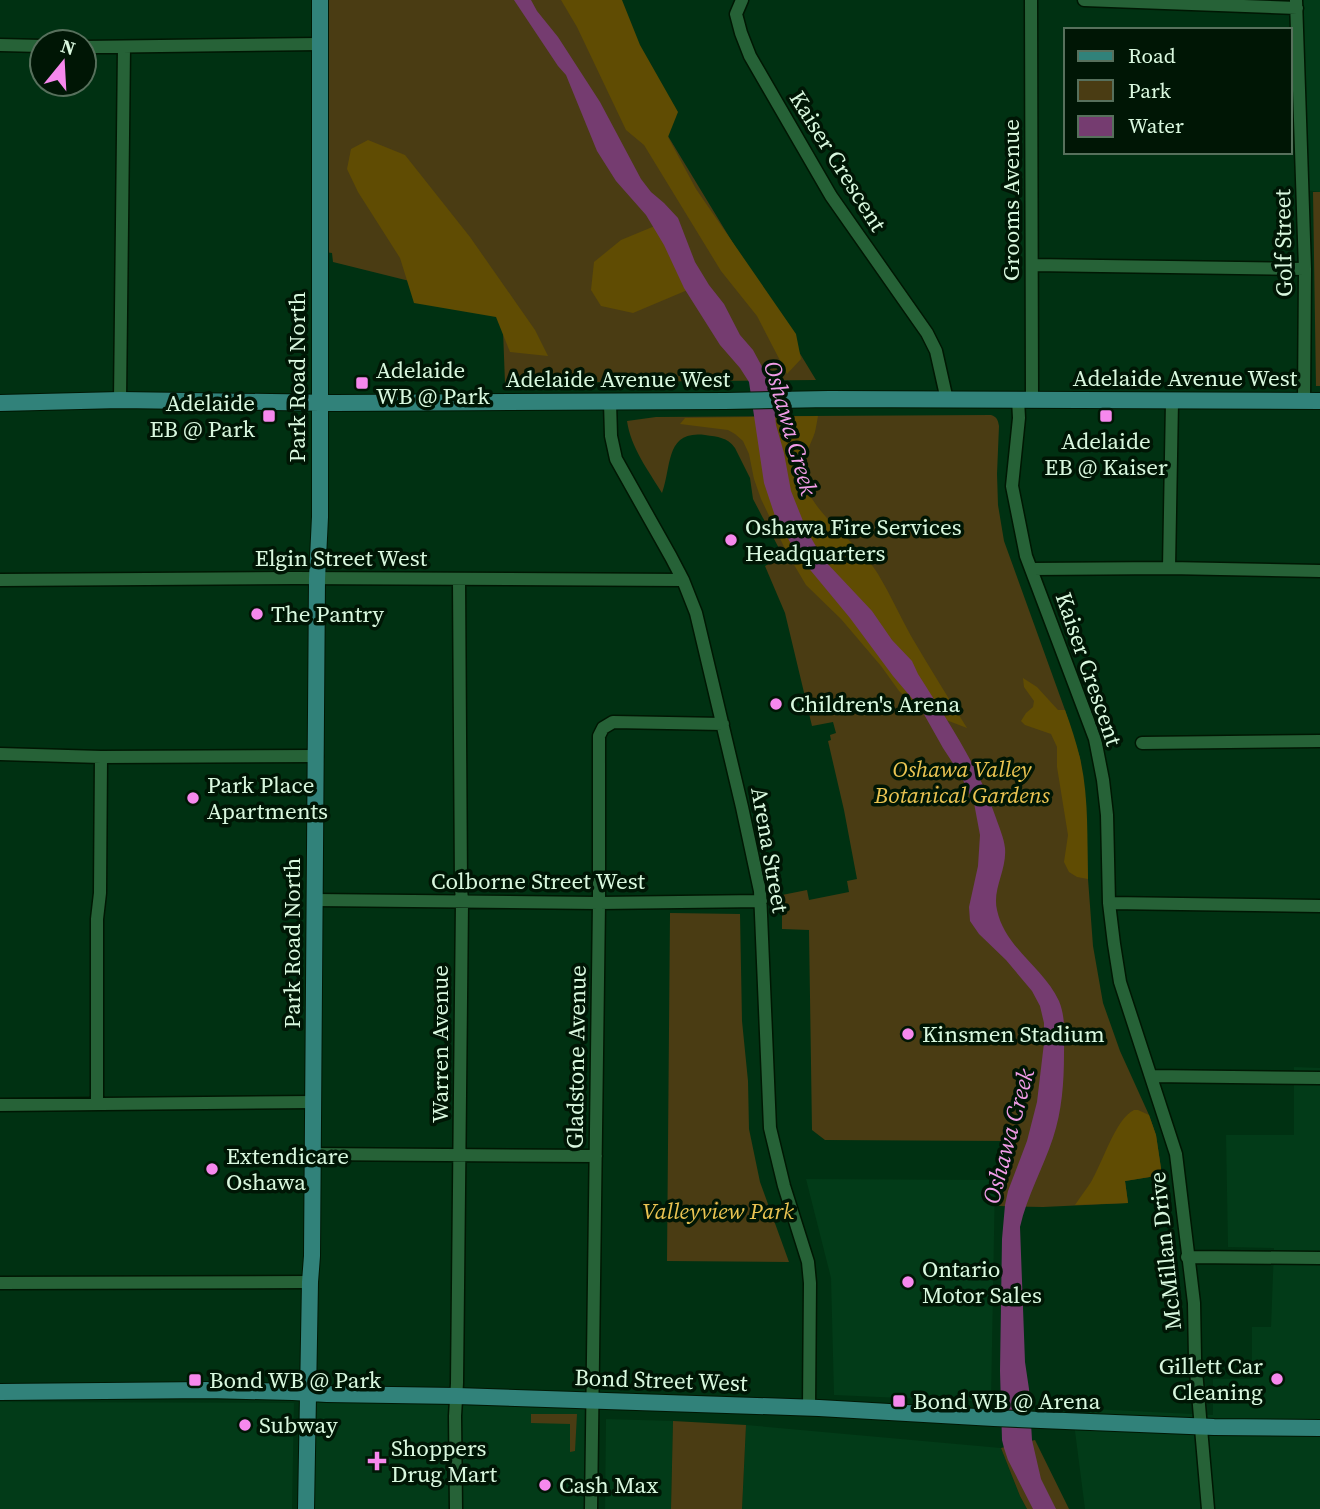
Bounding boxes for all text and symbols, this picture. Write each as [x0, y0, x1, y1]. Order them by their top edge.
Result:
north arrow [28, 28, 98, 98]
legend [1064, 28, 1292, 154]
text: N [58, 32, 79, 61]
text: Road [1128, 41, 1176, 70]
text: Park [1128, 76, 1172, 105]
street label: Kaiser Crescent [782, 84, 894, 238]
text: Water [1128, 111, 1184, 140]
street label: Grooms Avenue [995, 119, 1027, 281]
street label: Golf Street [1266, 188, 1300, 297]
street label: Park Road North [281, 291, 313, 462]
place label: Adelaide WB @ Park [376, 354, 490, 412]
water label: Oshawa Creek [756, 357, 826, 500]
street label: Adelaide Avenue West [1073, 362, 1298, 394]
street label: Adelaide Avenue West [506, 363, 731, 395]
marker: Adelaide WB @ Park [354, 375, 370, 391]
place label: Adelaide EB @ Park [150, 387, 255, 445]
marker: Adelaide EB @ Park [261, 408, 277, 424]
marker: Adelaide EB @ Kaiser [1098, 408, 1114, 424]
place label: Adelaide EB @ Kaiser [1044, 425, 1168, 483]
place label: Oshawa Fire Services Headquarters [745, 511, 962, 569]
marker: Oshawa Fire Services Headquarters [723, 532, 739, 548]
street label: Elgin Street West [255, 542, 428, 574]
street label: Kaiser Crescent [1048, 588, 1130, 751]
place label: The Pantry [271, 598, 384, 630]
marker: The Pantry [249, 606, 265, 622]
place label: Children's Arena [790, 688, 960, 720]
marker: Children's Arena [768, 696, 784, 712]
park label: Oshawa Valley Botanical Gardens [873, 753, 1050, 811]
place label: Park Place Apartments [207, 769, 328, 827]
street label: Arena Street [743, 785, 797, 916]
marker: Park Place Apartments [185, 790, 201, 806]
street label: Park Road North [276, 857, 308, 1028]
street label: Colborne Street West [431, 865, 646, 897]
street label: Warren Avenue [424, 965, 456, 1123]
street label: Gladstone Avenue [558, 965, 594, 1149]
place label: Kinsmen Stadium [922, 1018, 1105, 1050]
marker: Kinsmen Stadium [900, 1026, 916, 1042]
water label: Oshawa Creek [974, 1064, 1042, 1207]
place label: Extendicare Oshawa [226, 1140, 349, 1198]
marker: Extendicare Oshawa [204, 1161, 220, 1177]
street label: McMillan Drive [1141, 1170, 1189, 1332]
park label: Valleyview Park [642, 1195, 794, 1227]
place label: Ontario Motor Sales [922, 1253, 1042, 1311]
marker: Ontario Motor Sales [900, 1274, 916, 1290]
place label: Gillett Car Cleaning [1159, 1350, 1263, 1408]
street label: Bond Street West [574, 1361, 749, 1399]
place label: Bond WB @ Park [209, 1364, 382, 1396]
marker: Gillett Car Cleaning [1269, 1371, 1285, 1387]
marker: Bond WB @ Park [187, 1372, 203, 1388]
place label: Bond WB @ Arena [913, 1385, 1101, 1417]
marker: Bond WB @ Arena [891, 1393, 907, 1409]
place label: Subway [259, 1409, 338, 1441]
marker: Subway [237, 1417, 253, 1433]
place label: Shoppers Drug Mart [391, 1432, 498, 1490]
marker: Shoppers Drug Mart [369, 1453, 385, 1469]
place label: Cash Max [559, 1469, 658, 1501]
marker: Cash Max [537, 1477, 553, 1493]

